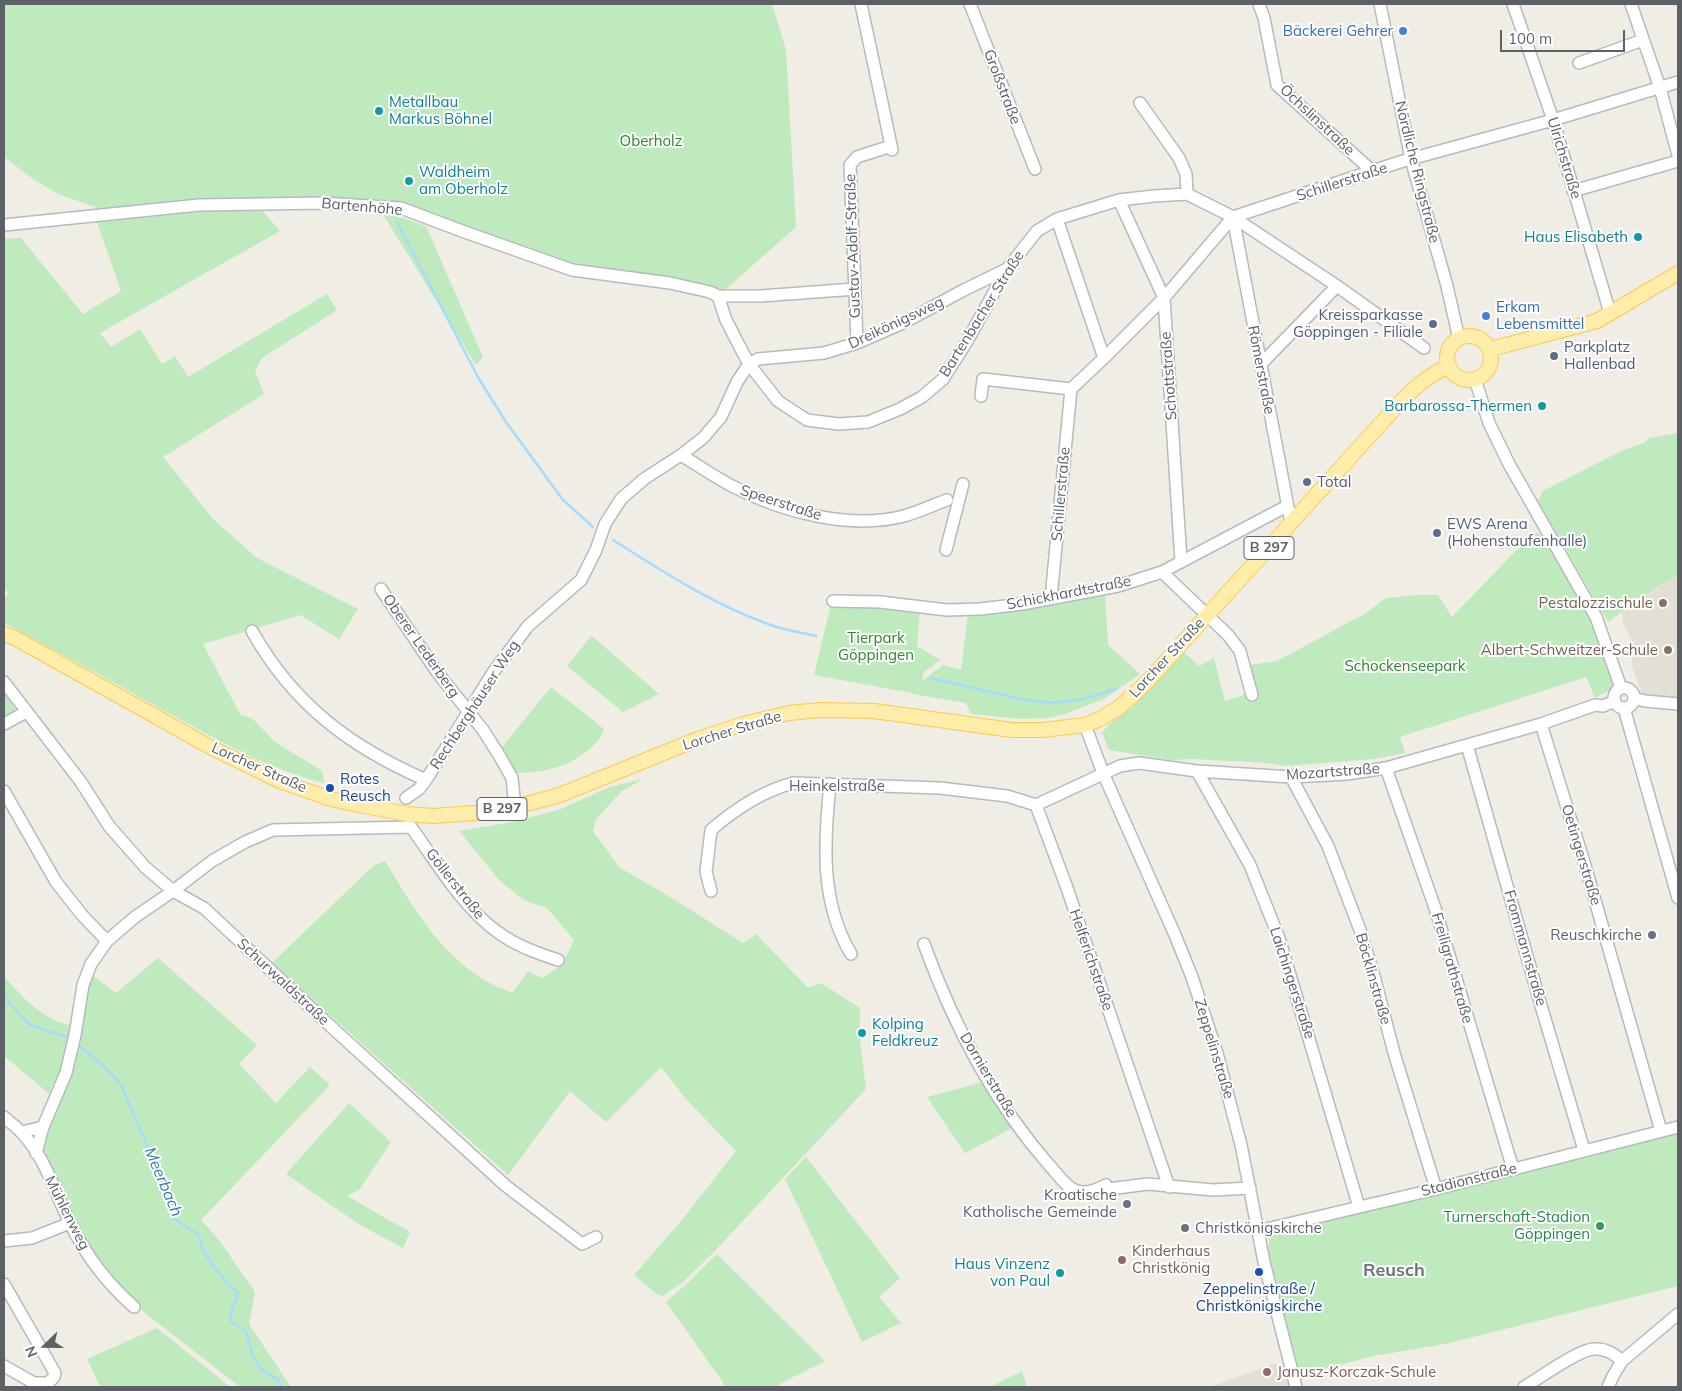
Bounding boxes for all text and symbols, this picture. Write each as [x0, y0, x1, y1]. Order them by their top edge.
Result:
scale bar [1502, 20, 1627, 52]
place label: Bäckerei Gehrer [1283, 22, 1393, 40]
marker: Bäckerei Gehrer [1397, 25, 1409, 37]
text: 100 m [1508, 29, 1552, 48]
street label: Großstraße [979, 47, 1025, 127]
street label: Öchslinstraße [1276, 81, 1358, 159]
place label: Metallbau Markus Böhnel [389, 93, 492, 128]
street label: Nördliche Ringstraße [1391, 99, 1443, 245]
marker: Metallbau Markus Böhnel [373, 105, 385, 117]
street label: Ulrichstraße [1543, 115, 1585, 201]
park label: Oberholz [620, 132, 682, 150]
street label: Schillerstraße [1294, 159, 1390, 205]
place label: Waldheim am Oberholz [419, 163, 508, 198]
street label: Gustav-Adolf-Straße [841, 173, 865, 319]
marker: Waldheim am Oberholz [403, 175, 415, 187]
street label: Bartenhöhe [321, 194, 403, 220]
place label: Haus Elisabeth [1524, 228, 1628, 246]
marker: Haus Elisabeth [1632, 231, 1644, 243]
street label: Bartenbacher Straße [936, 248, 1028, 380]
street label: Dreikönigsweg [845, 293, 947, 353]
place label: Erkam Lebensmittel [1496, 298, 1584, 333]
place label: Kreissparkasse Göppingen - Filiale [1293, 306, 1423, 341]
marker: Erkam Lebensmittel [1480, 310, 1492, 322]
marker: Kreissparkasse Göppingen - Filiale [1427, 318, 1439, 330]
street label: Römerstraße [1244, 324, 1278, 416]
street label: Schottstraße [1157, 331, 1181, 421]
place label: Parkplatz Hallenbad [1564, 338, 1636, 373]
marker: Parkplatz Hallenbad [1548, 350, 1560, 362]
place label: Barbarossa-Thermen [1384, 397, 1532, 415]
marker: Barbarossa-Thermen [1536, 400, 1548, 412]
street label: Schillerstraße [1048, 446, 1074, 542]
place label: Total [1317, 473, 1351, 491]
marker: Total [1301, 476, 1313, 488]
street label: Speerstraße [738, 481, 824, 525]
place label: EWS Arena (Hohenstaufenhalle) [1447, 515, 1587, 550]
marker: EWS Arena (Hohenstaufenhalle) [1431, 527, 1443, 539]
road number: B 297 [1244, 536, 1294, 560]
street label: Schickhardtstraße [1005, 572, 1133, 614]
street label: Oberer Lederberg [379, 591, 463, 701]
place label: Pestalozzischule [1539, 594, 1653, 612]
marker: Pestalozzischule [1657, 597, 1669, 609]
street label: Lorcher Straße [1126, 614, 1208, 702]
park label: Tierpark Göppingen [838, 629, 914, 664]
street label: Rechberghäuser Weg [426, 637, 524, 773]
place label: Albert-Schweitzer-Schule [1481, 641, 1658, 659]
marker: Albert-Schweitzer-Schule [1662, 644, 1674, 656]
park label: Schockenseepark [1345, 657, 1465, 675]
street label: Lorcher Straße [680, 707, 784, 755]
street label: Lorcher Straße [209, 739, 309, 797]
street label: Mozartstraße [1286, 760, 1380, 784]
place label: Rotes Reusch [340, 770, 391, 805]
street label: Heinkelstraße [789, 777, 885, 795]
marker: Rotes Reusch [324, 782, 336, 794]
road number: B 297 [477, 798, 527, 821]
street label: Oetingerstraße [1557, 802, 1605, 908]
street label: Göllerstraße [422, 845, 488, 923]
street label: Frommannstraße [1500, 888, 1550, 1008]
street label: Helferichstraße [1065, 907, 1117, 1013]
street label: Freiligrathstraße [1428, 910, 1476, 1026]
street label: Laichingerstraße [1265, 925, 1319, 1041]
place label: Reuschkirche [1550, 926, 1642, 944]
marker: Reuschkirche [1646, 929, 1658, 941]
street label: Böcklinstraße [1351, 931, 1395, 1027]
street label: Schurwaldstraße [233, 935, 333, 1029]
street label: Zeppelinstraße [1190, 997, 1238, 1101]
place label: Kolping Feldkreuz [872, 1015, 939, 1050]
marker: Kolping Feldkreuz [856, 1027, 868, 1039]
street label: Dornierstraße [956, 1029, 1020, 1121]
water label: Meerbach [140, 1144, 186, 1220]
street label: Stadionstraße [1419, 1159, 1519, 1201]
street label: Mühlenweg [41, 1173, 93, 1253]
place label: Kroatische Katholische Gemeinde [963, 1186, 1117, 1221]
marker: Kroatische Katholische Gemeinde [1121, 1198, 1133, 1210]
place label: Turnerschaft-Stadion Göppingen [1444, 1208, 1590, 1243]
place label: Christkönigskirche [1195, 1219, 1322, 1237]
marker: Turnerschaft-Stadion Göppingen [1594, 1220, 1606, 1232]
marker: Christkönigskirche [1179, 1222, 1191, 1234]
place label: Kinderhaus Christkönig [1132, 1242, 1210, 1277]
marker: Kinderhaus Christkönig [1116, 1254, 1128, 1266]
place label: Haus Vinzenz von Paul [954, 1255, 1050, 1290]
district label: Reusch [1363, 1260, 1425, 1282]
marker: Zeppelinstraße / Christkönigskirche [1253, 1266, 1265, 1278]
marker: Haus Vinzenz von Paul [1054, 1267, 1066, 1279]
place label: Zeppelinstraße / Christkönigskirche [1196, 1280, 1322, 1315]
north arrow [20, 1321, 70, 1371]
text: N [21, 1343, 41, 1360]
place label: Janusz-Korczak-Schule [1277, 1363, 1436, 1381]
marker: Janusz-Korczak-Schule [1261, 1366, 1273, 1378]

